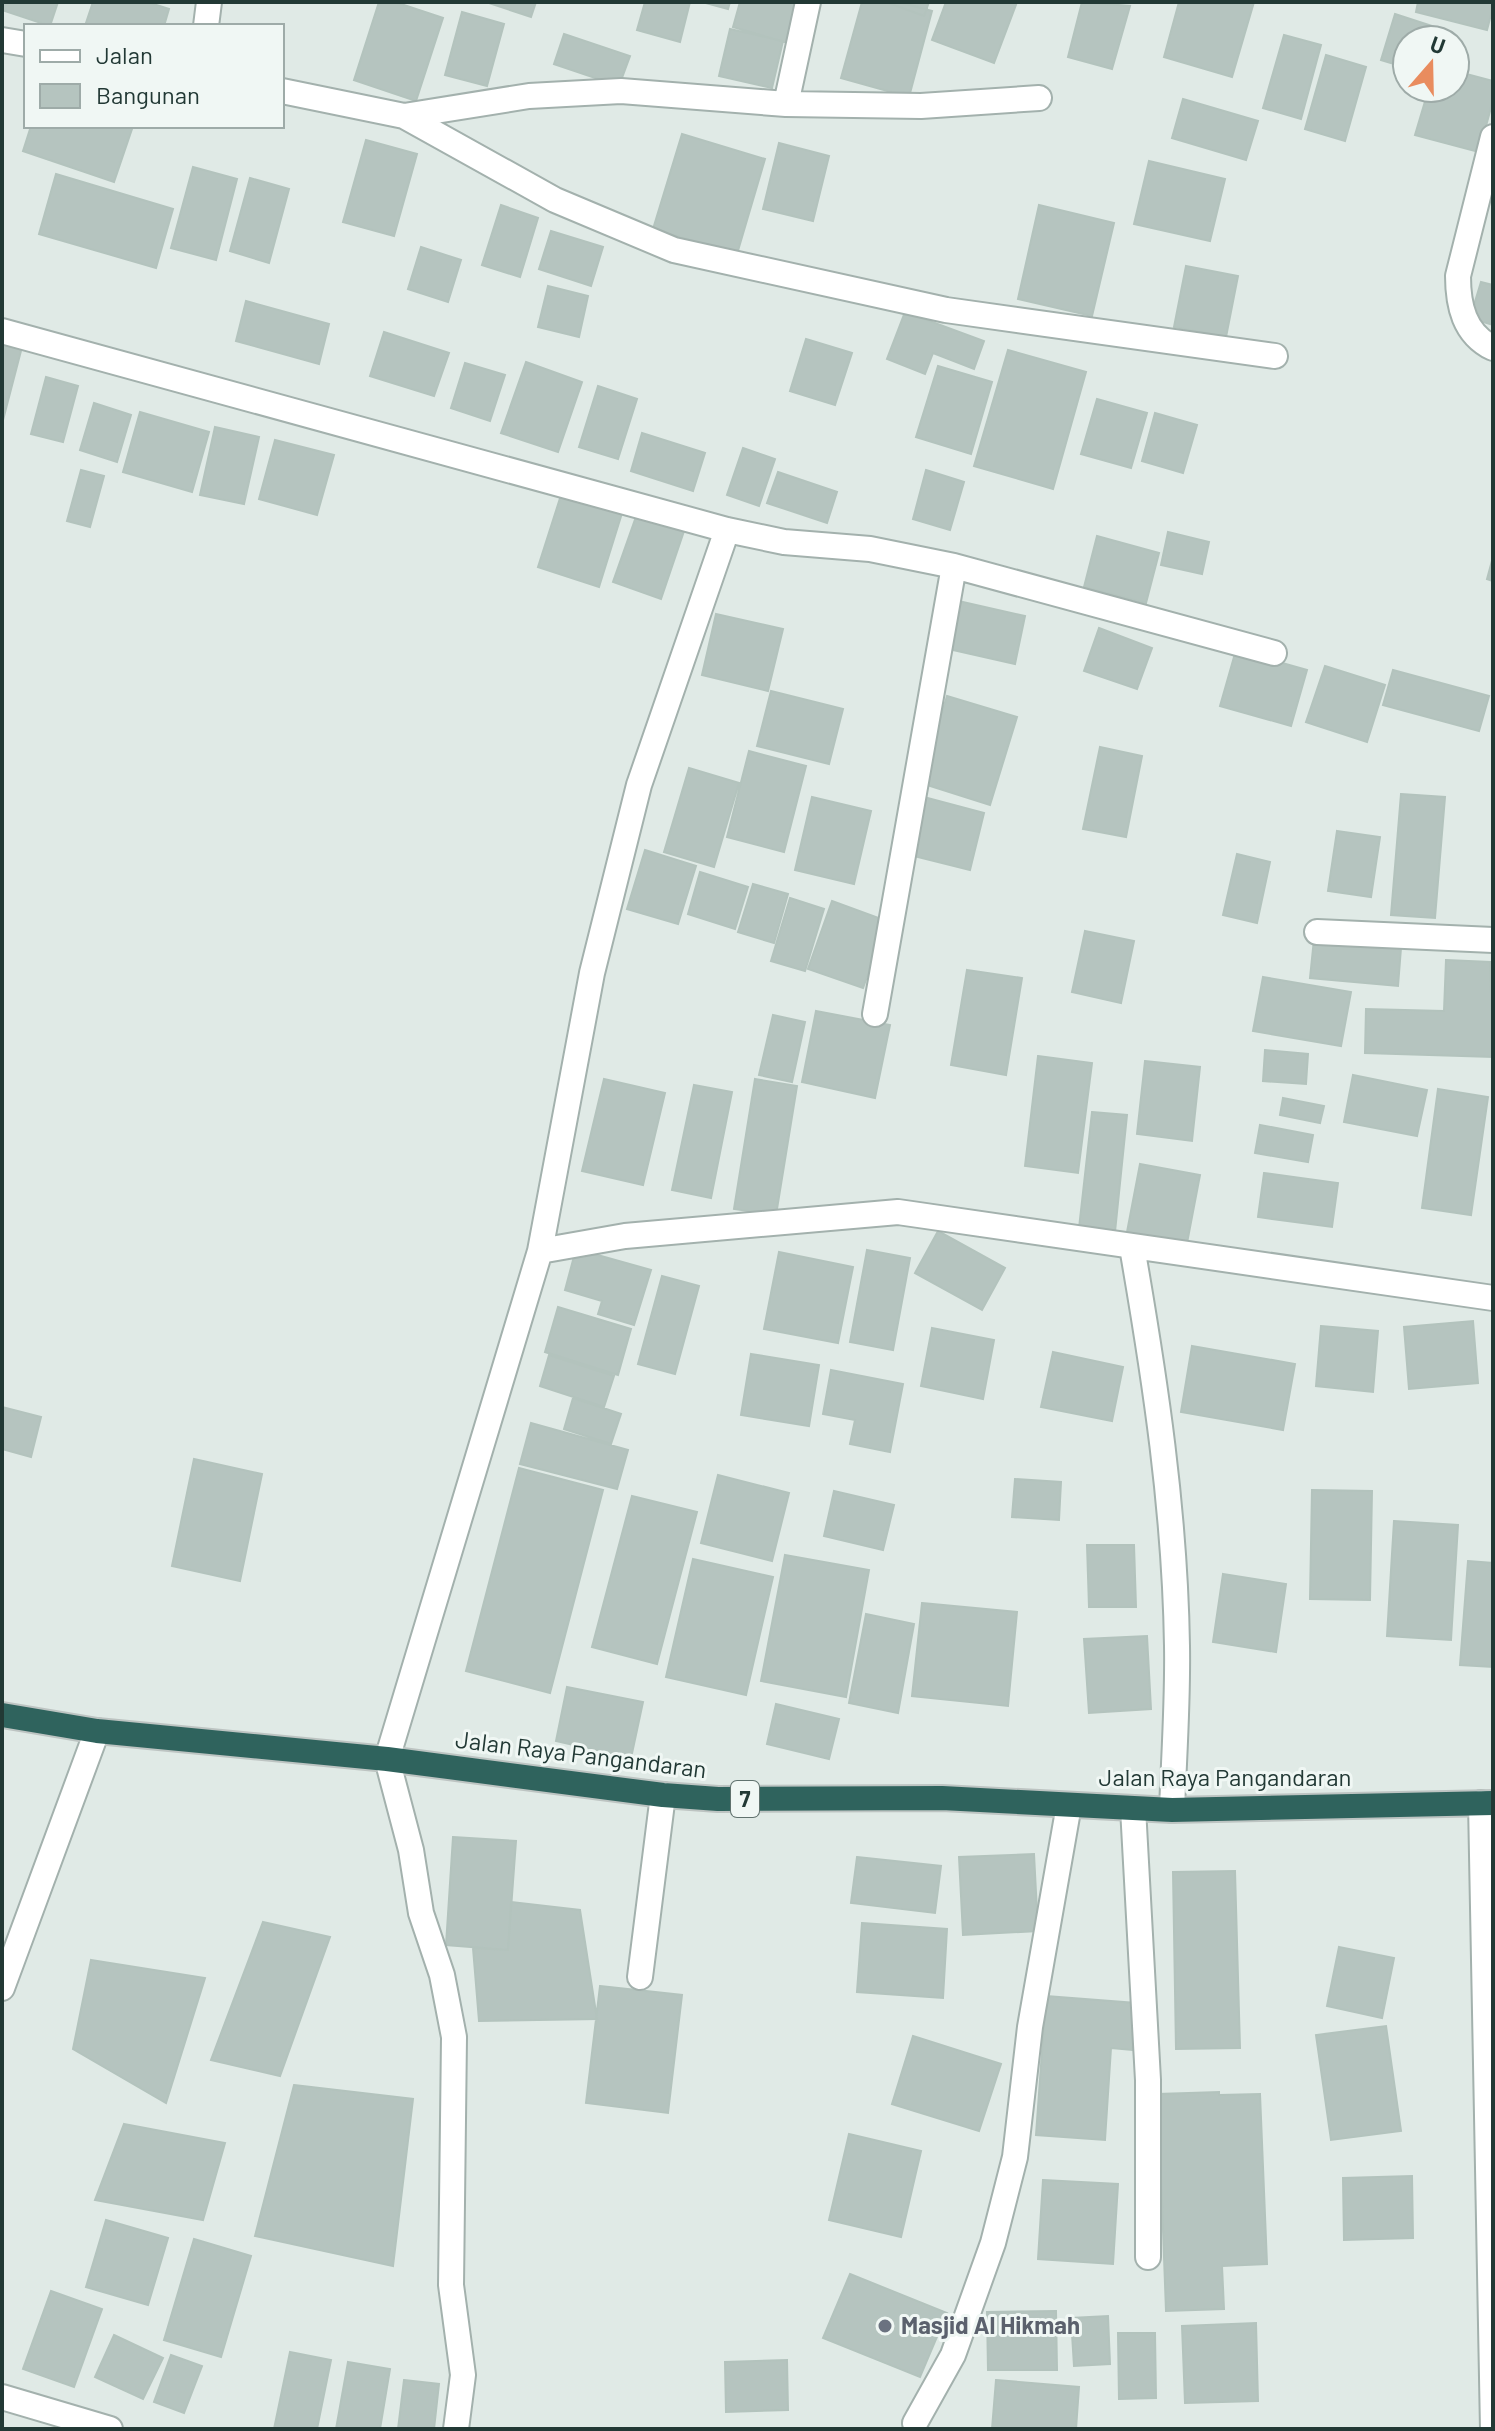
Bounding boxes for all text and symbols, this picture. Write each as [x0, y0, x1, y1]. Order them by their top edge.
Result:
legend [24, 24, 284, 128]
north arrow [1391, 24, 1471, 104]
text: U [1427, 30, 1449, 59]
text: Jalan [96, 40, 153, 69]
text: Bangunan [96, 80, 200, 109]
street label: Jalan Raya Pangandaran [454, 1724, 708, 1783]
street label: Jalan Raya Pangandaran [1099, 1762, 1351, 1791]
road number: 7 [731, 1781, 759, 1817]
place label: Masjid Al Hikmah [901, 2310, 1080, 2339]
marker: Masjid Al Hikmah [876, 2317, 894, 2335]

